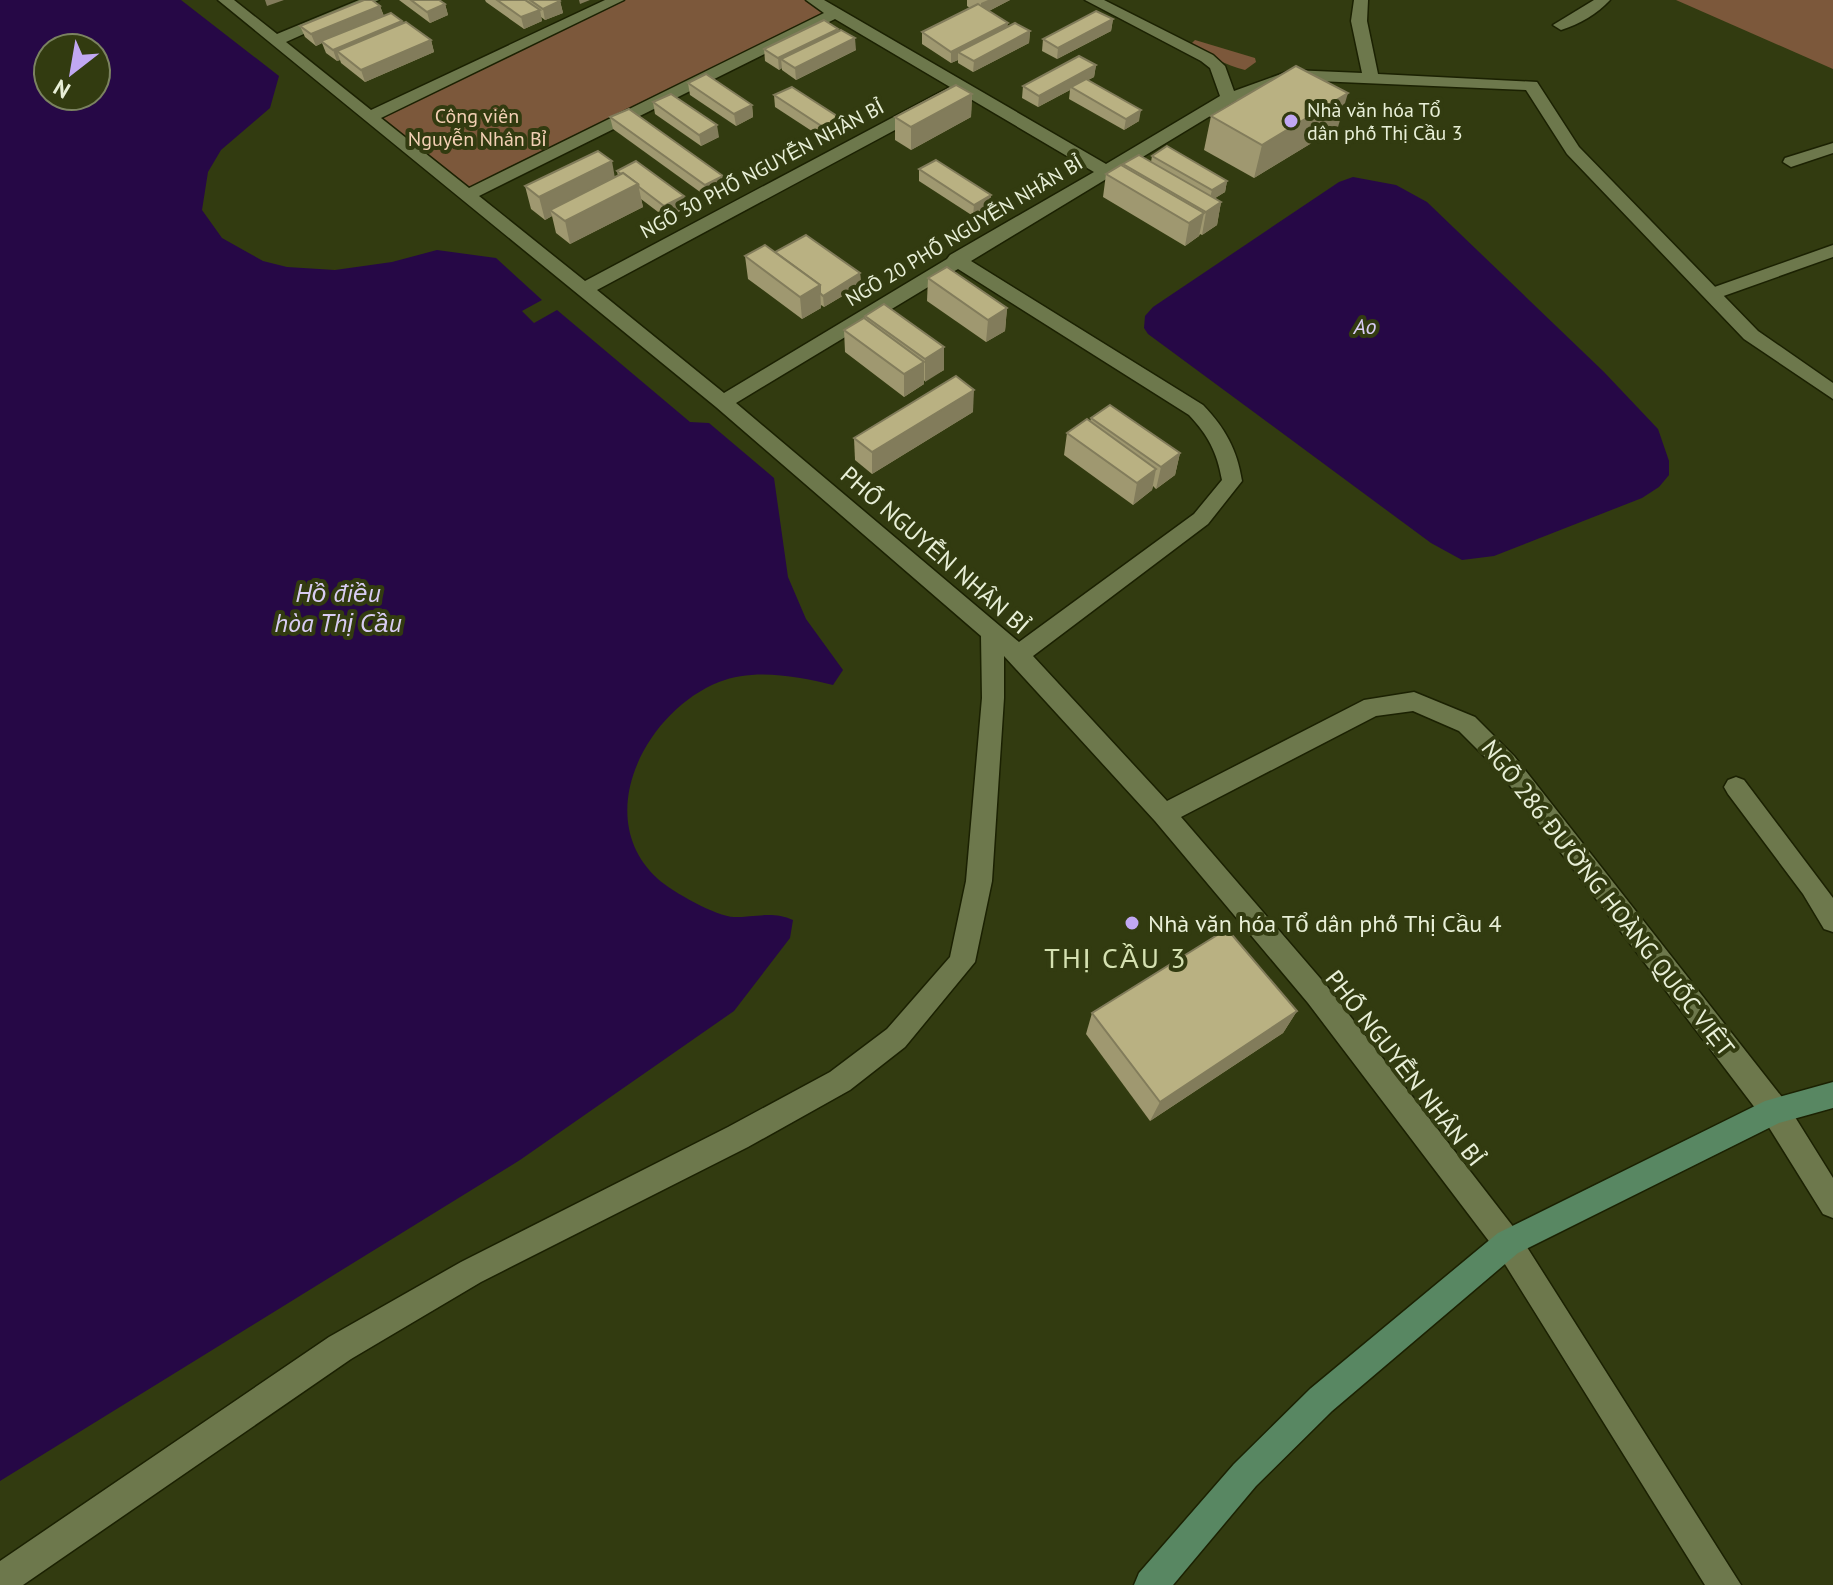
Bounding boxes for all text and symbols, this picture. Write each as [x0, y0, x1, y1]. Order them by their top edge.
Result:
north arrow [32, 32, 112, 112]
text: N [48, 73, 75, 105]
street label: NGÕ 30 PHỐ NGUYỄN NHÂN BỈ [636, 93, 889, 244]
place label: Nhà văn hóa Tổ dân phố Thị Cầu 3 [1307, 97, 1463, 146]
park label: Công viên Nguyễn Nhân Bỉ [408, 103, 547, 152]
marker: Nhà văn hóa Tổ dân phố Thị Cầu 3 [1282, 112, 1300, 130]
street label: NGÕ 20 PHỐ NGUYỄN NHÂN BỈ [841, 150, 1088, 312]
water label: Ao [1352, 312, 1377, 340]
street label: PHỐ NGUYỄN NHÂN BỈ [834, 459, 1036, 641]
water label: Hồ điều hòa Thị Cầu [274, 576, 402, 639]
street label: NGÕ 286 ĐƯỜNG HOÀNG QUỐC VIỆT [1475, 733, 1741, 1063]
place label: Nhà văn hóa Tổ dân phố Thị Cầu 4 [1148, 908, 1502, 939]
marker: Nhà văn hóa Tổ dân phố Thị Cầu 4 [1123, 914, 1141, 932]
district label: THỊ CẦU 3 [1044, 939, 1188, 976]
street label: PHỐ NGUYỄN NHÂN BỈ [1319, 964, 1491, 1173]

